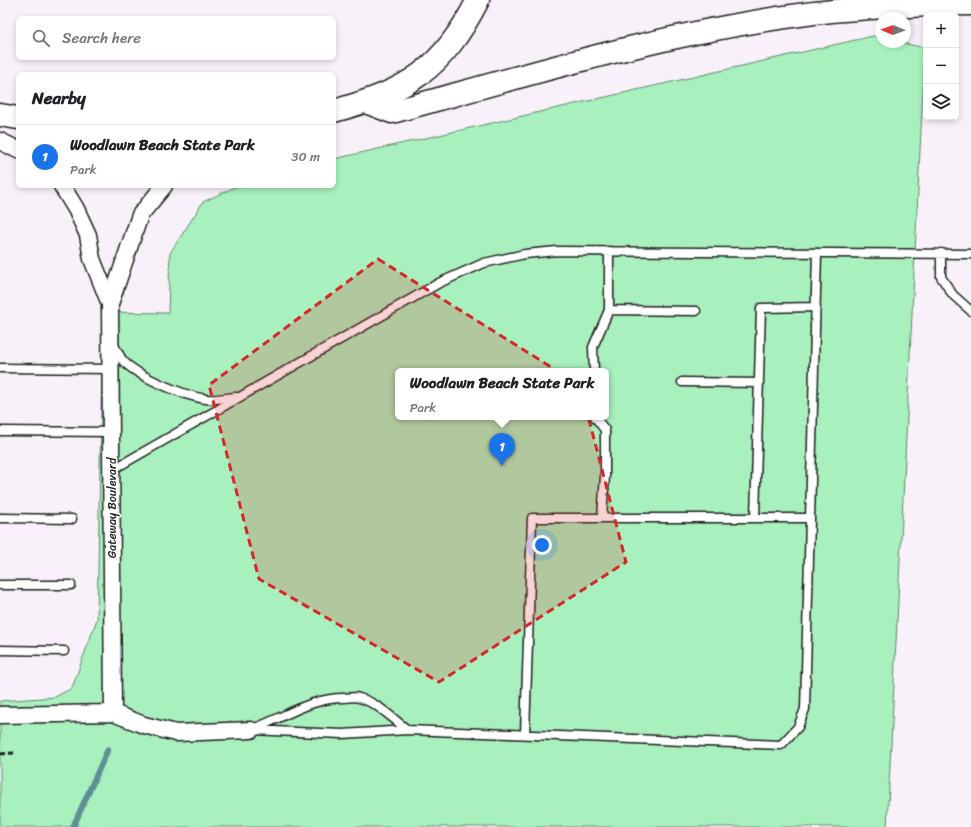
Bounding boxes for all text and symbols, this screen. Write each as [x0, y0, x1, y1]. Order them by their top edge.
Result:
north arrow [875, 12, 911, 48]
map controls [923, 12, 959, 120]
button: + [923, 12, 959, 48]
search box [16, 16, 336, 60]
text: Search here [62, 25, 141, 51]
icon: search [30, 27, 52, 49]
button: − [923, 48, 959, 84]
text: Nearby [32, 83, 86, 113]
button: layers [923, 84, 959, 120]
text: Woodlawn Beach State Park [70, 132, 255, 158]
text: 1 [42, 145, 48, 168]
text: 30 m [291, 145, 320, 168]
text: Park [70, 158, 97, 181]
popup [395, 368, 609, 420]
text: Woodlawn Beach State Park [410, 370, 594, 396]
text: Park [410, 396, 436, 419]
pin: 1 [489, 433, 515, 466]
street label: Gateway Boulevard [101, 456, 123, 558]
your location [532, 535, 552, 555]

